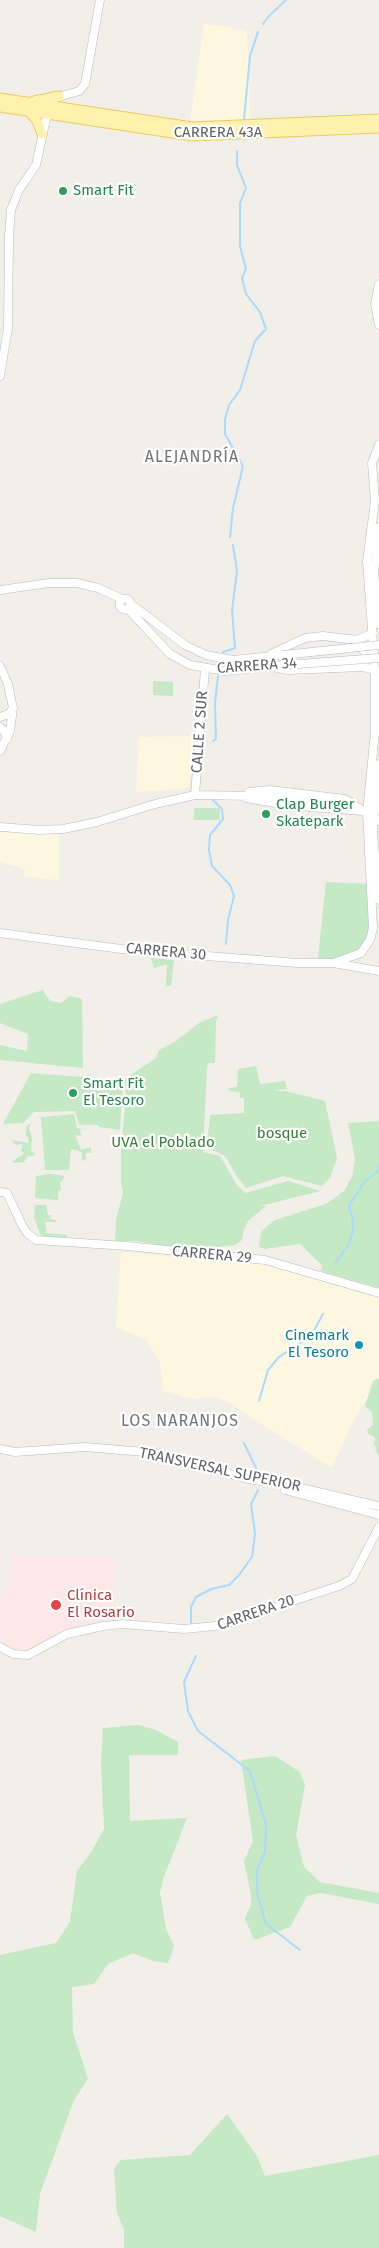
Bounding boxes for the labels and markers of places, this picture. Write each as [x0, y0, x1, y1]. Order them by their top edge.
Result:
place label: Smart Fit [73, 182, 134, 200]
marker: Smart Fit [57, 185, 69, 197]
place label: Clap Burger Skatepark [276, 796, 355, 831]
marker: Clap Burger Skatepark [260, 808, 272, 820]
place label: Smart Fit El Tesoro [83, 1075, 144, 1110]
marker: Smart Fit El Tesoro [67, 1087, 79, 1099]
place label: Cinemark El Tesoro [285, 1327, 349, 1362]
marker: Cinemark El Tesoro [353, 1339, 365, 1351]
place label: Clínica El Rosario [67, 1587, 135, 1622]
marker: Clínica El Rosario [49, 1598, 63, 1612]

